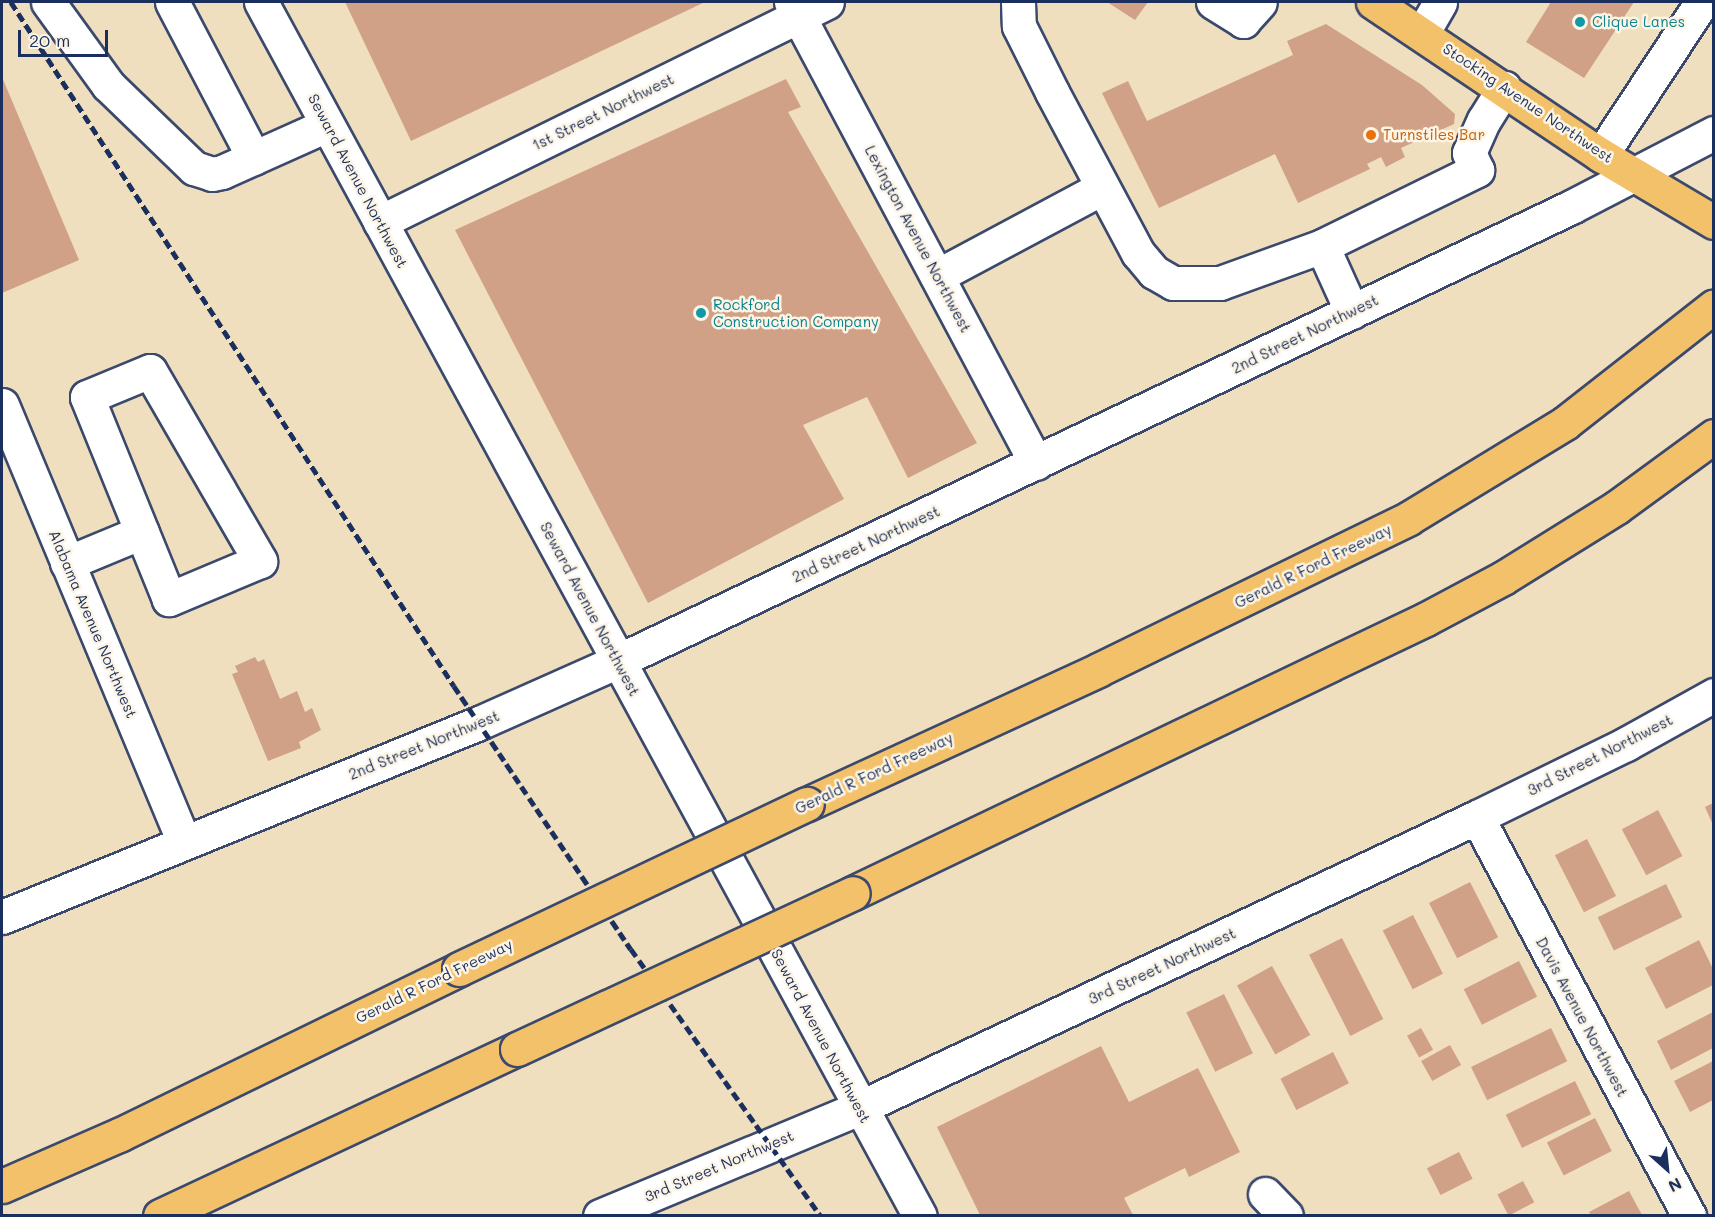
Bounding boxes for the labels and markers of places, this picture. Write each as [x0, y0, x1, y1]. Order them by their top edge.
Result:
place label: Clique Lanes [1592, 13, 1685, 31]
marker: Clique Lanes [1573, 15, 1587, 29]
place label: Turnstiles Bar [1383, 126, 1485, 144]
marker: Turnstiles Bar [1364, 128, 1378, 142]
place label: Rockford Construction Company [713, 295, 879, 330]
marker: Rockford Construction Company [694, 306, 708, 320]

